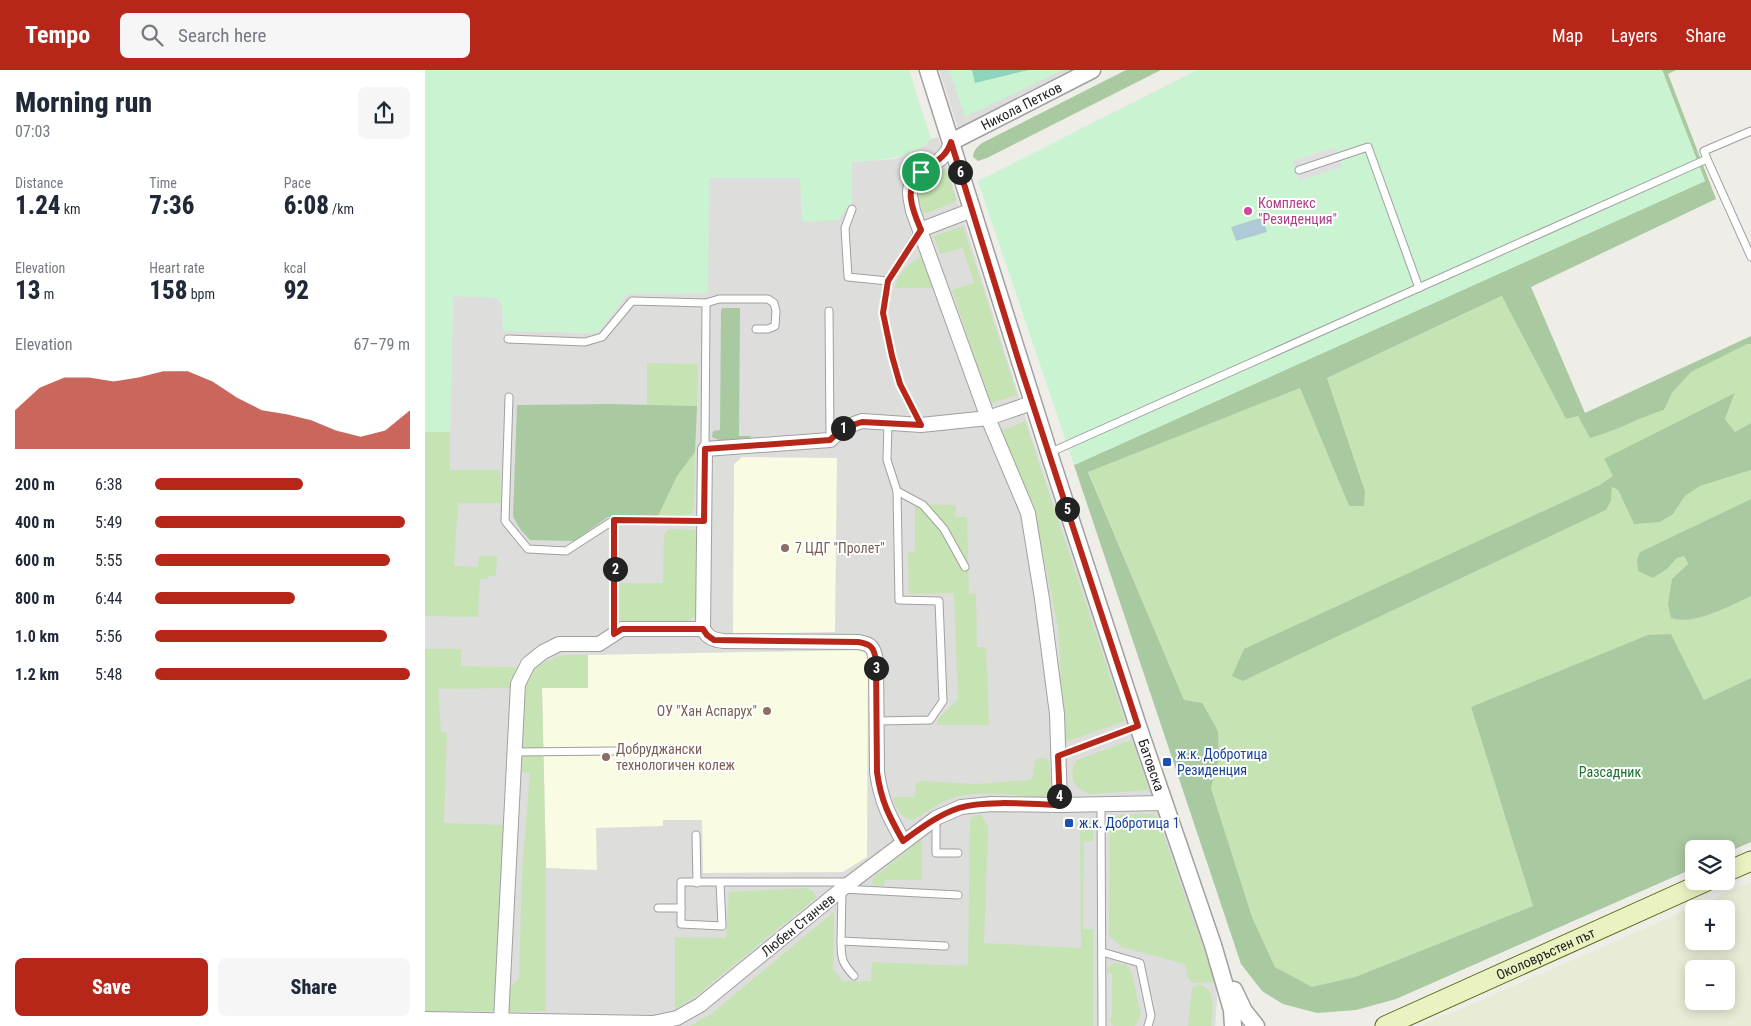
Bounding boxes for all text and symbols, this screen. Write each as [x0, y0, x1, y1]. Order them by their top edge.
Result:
search box [120, 13, 470, 58]
text: Tempo [25, 21, 90, 49]
icon: search [138, 21, 166, 49]
text: Search here [178, 24, 266, 47]
text: Map [1552, 25, 1583, 46]
text: Layers [1611, 25, 1658, 46]
text: Share [1686, 25, 1726, 46]
street label: Никола Петков [978, 79, 1064, 133]
text: Morning run [15, 86, 152, 119]
button: share [358, 87, 410, 139]
text: 07:03 [15, 122, 50, 141]
pin [900, 151, 942, 193]
icon: arrive [907, 158, 935, 186]
pin: 6 [947, 160, 973, 184]
text: 6 [957, 164, 964, 180]
text: Distance [15, 175, 63, 191]
text: Time [149, 175, 177, 191]
text: Pace [284, 175, 311, 191]
text: 1.24 [15, 191, 61, 220]
text: 7:36 [149, 191, 195, 220]
text: 6:08 [284, 191, 329, 220]
place label: Комплекс "Резиденция" [1258, 195, 1337, 227]
text: km [61, 201, 81, 217]
text: /km [329, 201, 354, 217]
marker: Комплекс "Резиденция" [1242, 205, 1254, 217]
text: Elevation [15, 260, 65, 276]
text: Heart rate [149, 260, 205, 276]
text: kcal [284, 260, 306, 276]
text: 13 [15, 276, 40, 305]
text: 158 [149, 276, 187, 305]
text: 92 [284, 276, 309, 305]
text: m [40, 286, 54, 302]
text: bpm [187, 286, 215, 302]
text: Elevation [15, 335, 73, 354]
text: 67–79 m [354, 335, 410, 354]
pin: 1 [831, 416, 855, 440]
text: 1 [840, 420, 847, 436]
text: 200 m [15, 475, 55, 494]
text: 6:38 [95, 475, 122, 494]
pin: 5 [1055, 496, 1079, 522]
text: 5 [1064, 501, 1071, 517]
text: 400 m [15, 513, 55, 532]
text: 5:49 [95, 513, 122, 532]
place label: 7 ЦДГ "Пролет" [795, 540, 885, 556]
marker: 7 ЦДГ "Пролет" [779, 542, 791, 554]
text: 600 m [15, 551, 55, 570]
text: 5:55 [95, 551, 122, 570]
pin: 2 [603, 556, 627, 582]
text: 2 [612, 561, 619, 577]
text: 800 m [15, 589, 55, 608]
text: 6:44 [95, 589, 122, 608]
text: 1.0 km [15, 627, 59, 646]
text: 5:56 [95, 627, 122, 646]
pin: 3 [863, 656, 889, 680]
text: 3 [873, 660, 880, 676]
text: 1.2 km [15, 665, 59, 684]
text: 5:48 [95, 665, 122, 684]
place label: ОУ "Хан Аспарух" [657, 703, 757, 719]
marker: ОУ "Хан Аспарух" [761, 705, 773, 717]
street label: Батовска [1135, 737, 1168, 793]
place label: Добруджански технологичен колеж [616, 741, 735, 773]
place label: ж.к. Добротица Резиденция [1177, 746, 1267, 778]
marker: Добруджански технологичен колеж [600, 751, 612, 763]
marker: ж.к. Добротица Резиденция [1161, 756, 1173, 768]
park label: Разсадник [1579, 764, 1641, 780]
pin: 4 [1047, 784, 1071, 808]
text: 4 [1056, 788, 1063, 804]
place label: ж.к. Добротица 1 [1079, 815, 1180, 831]
marker: ж.к. Добротица 1 [1063, 817, 1075, 829]
map controls [1685, 840, 1735, 1010]
button: layers [1685, 840, 1735, 890]
street label: Любен Станчев [758, 890, 838, 960]
button: + [1685, 900, 1735, 950]
street label: Околовръстен път [1494, 925, 1597, 983]
button: Save [15, 958, 208, 1016]
button: Share [218, 958, 410, 1016]
button: − [1685, 960, 1735, 1010]

